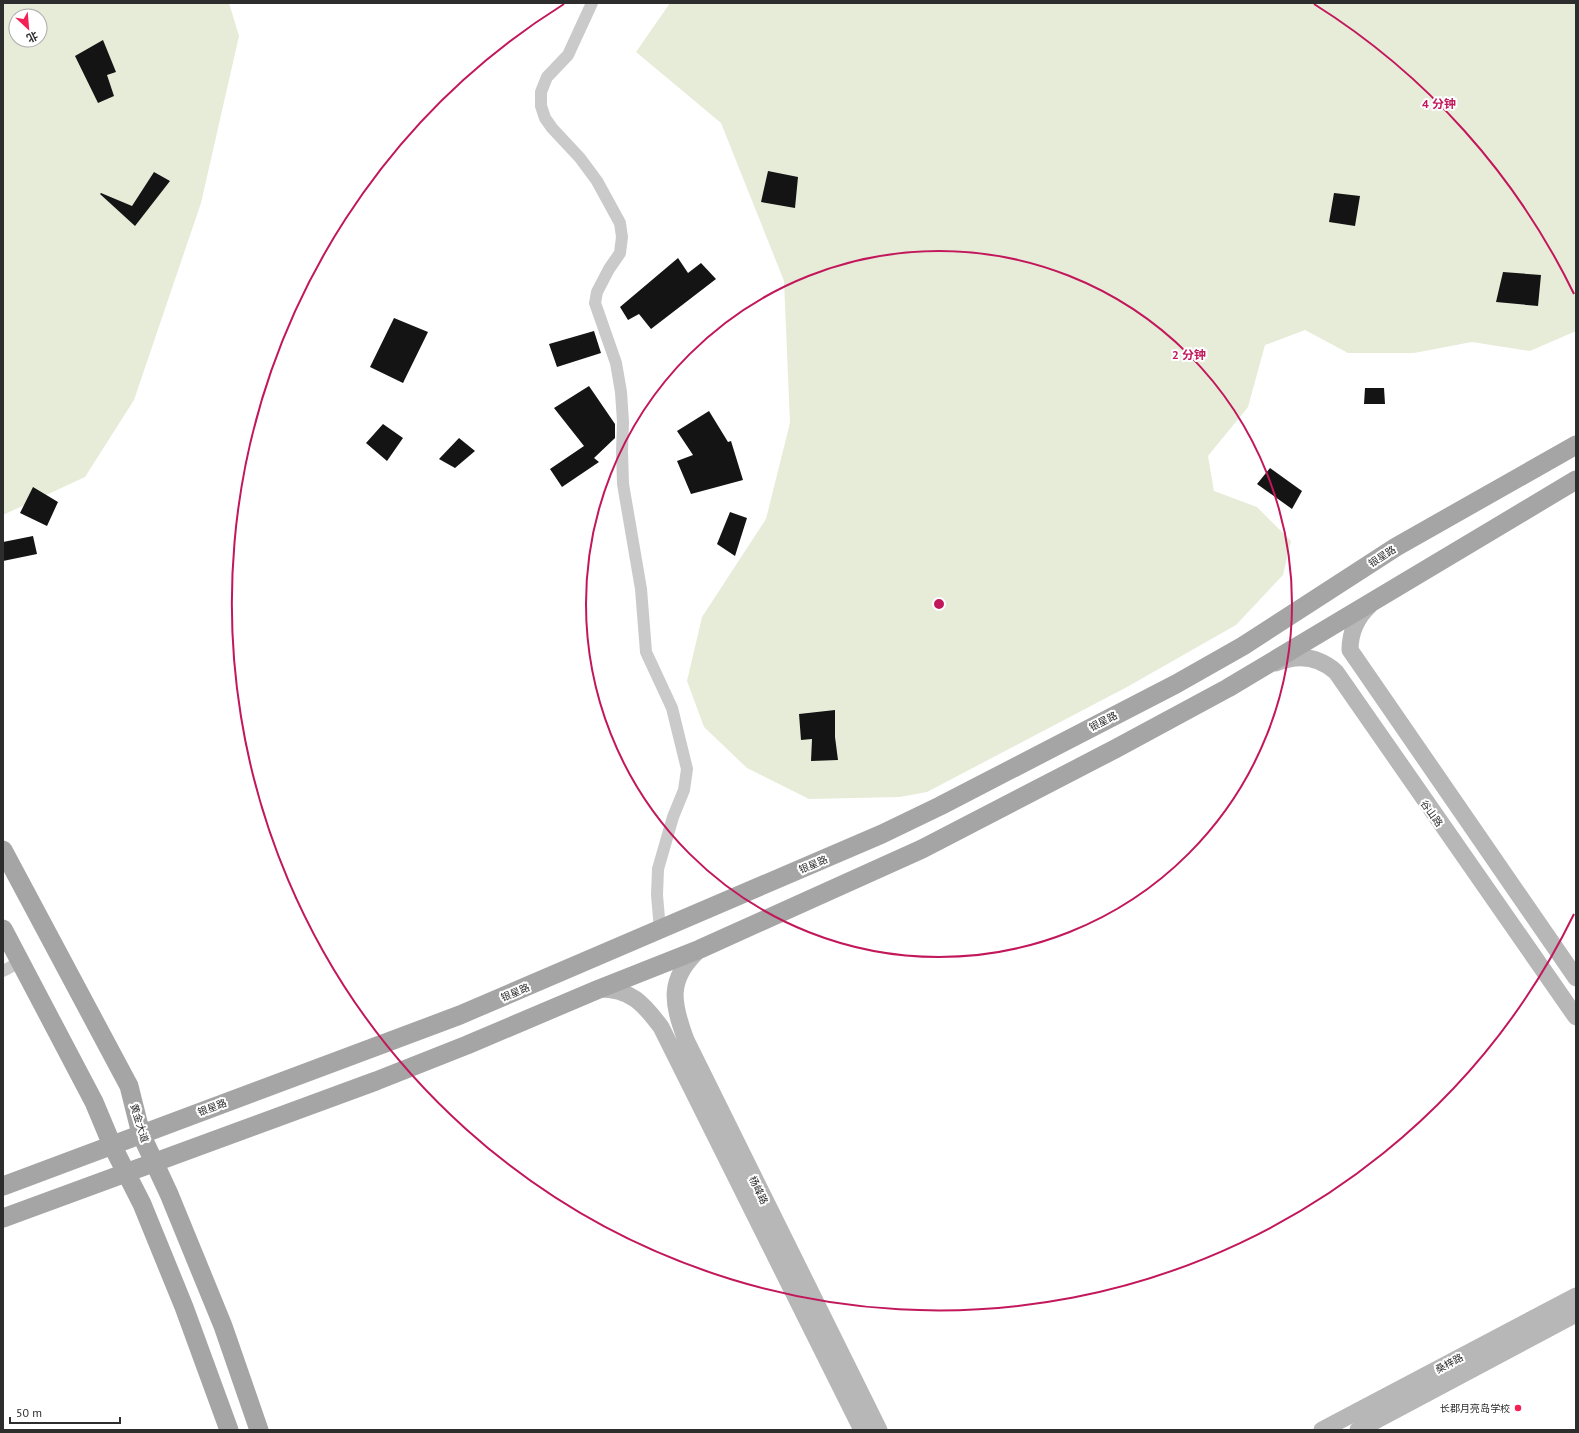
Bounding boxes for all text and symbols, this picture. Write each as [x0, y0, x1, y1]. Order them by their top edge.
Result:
north arrow [8, 8, 48, 48]
text: 北 [24, 28, 40, 46]
text: 4 分钟 [1422, 96, 1456, 111]
text: 2 分钟 [1172, 347, 1206, 362]
street label: 银星路 [1366, 543, 1398, 570]
centre of rings [932, 597, 946, 611]
street label: 银星路 [1087, 709, 1120, 734]
street label: 谷山路 [1418, 797, 1446, 829]
street label: 银星路 [797, 853, 830, 876]
street label: 银星路 [499, 981, 532, 1004]
street label: 银星路 [196, 1096, 228, 1119]
street label: 黄金大道 [127, 1102, 152, 1144]
street label: 杨峰路 [746, 1174, 771, 1207]
street label: 桑梓路 [1433, 1351, 1466, 1376]
scale bar [10, 1399, 120, 1425]
place label: 长郡月亮岛学校 [1440, 1402, 1510, 1415]
marker: 长郡月亮岛学校 [1513, 1403, 1523, 1413]
text: 50 m [16, 1405, 42, 1420]

